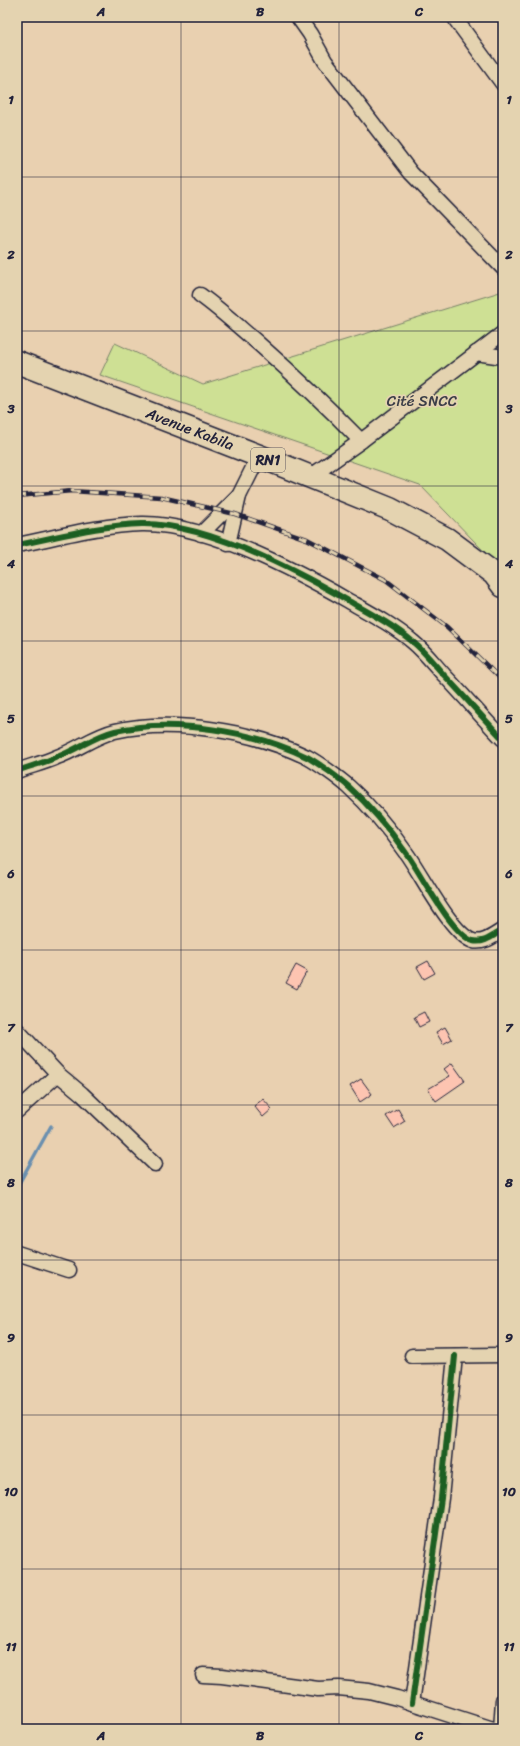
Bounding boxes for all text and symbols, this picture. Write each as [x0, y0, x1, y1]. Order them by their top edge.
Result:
text: A [96, 0, 105, 23]
text: B [256, 0, 265, 23]
text: C [414, 0, 424, 23]
text: 1 [8, 88, 14, 111]
text: 1 [506, 88, 512, 111]
text: 2 [6, 243, 15, 266]
text: 2 [504, 243, 513, 266]
park label: Cité SNCC [387, 388, 458, 414]
text: 3 [6, 397, 15, 420]
text: 3 [504, 397, 513, 420]
street label: Avenue Kabila [141, 400, 238, 458]
road number: RN1 [251, 448, 285, 472]
text: 4 [6, 552, 16, 575]
text: 4 [504, 552, 514, 575]
text: 5 [7, 707, 15, 730]
text: 5 [505, 707, 513, 730]
text: 6 [6, 862, 15, 885]
text: 6 [504, 862, 513, 885]
text: 7 [7, 1016, 16, 1039]
text: 7 [505, 1016, 514, 1039]
text: 8 [6, 1171, 15, 1194]
text: 8 [504, 1171, 513, 1194]
text: 9 [7, 1326, 15, 1349]
text: 9 [505, 1326, 513, 1349]
text: 10 [4, 1480, 18, 1503]
text: 10 [502, 1480, 516, 1503]
text: 11 [5, 1635, 17, 1658]
text: 11 [503, 1635, 515, 1658]
text: A [96, 1724, 105, 1746]
text: B [256, 1724, 265, 1746]
text: C [414, 1724, 424, 1746]

